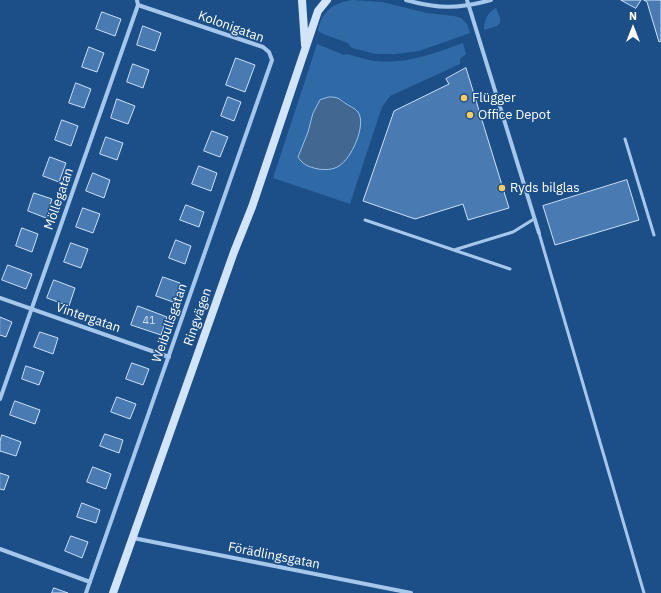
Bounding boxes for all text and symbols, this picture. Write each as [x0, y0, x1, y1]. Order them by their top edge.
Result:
street label: Kolonigatan [196, 8, 266, 46]
north arrow [613, 8, 653, 48]
text: N [629, 9, 637, 23]
place label: Flügger [472, 90, 516, 106]
marker: Flügger [459, 93, 469, 103]
place label: Office Depot [478, 107, 551, 123]
marker: Office Depot [465, 110, 475, 120]
street label: Möllegatan [41, 166, 77, 232]
place label: Ryds bilglas [510, 180, 580, 196]
marker: Ryds bilglas [497, 183, 507, 193]
street label: Weibullsgatan [149, 281, 191, 365]
street label: Ringvägen [181, 286, 215, 348]
street label: Vintergatan [54, 300, 122, 336]
house number: 41 [142, 314, 156, 328]
street label: Förädlingsgatan [227, 539, 321, 573]

